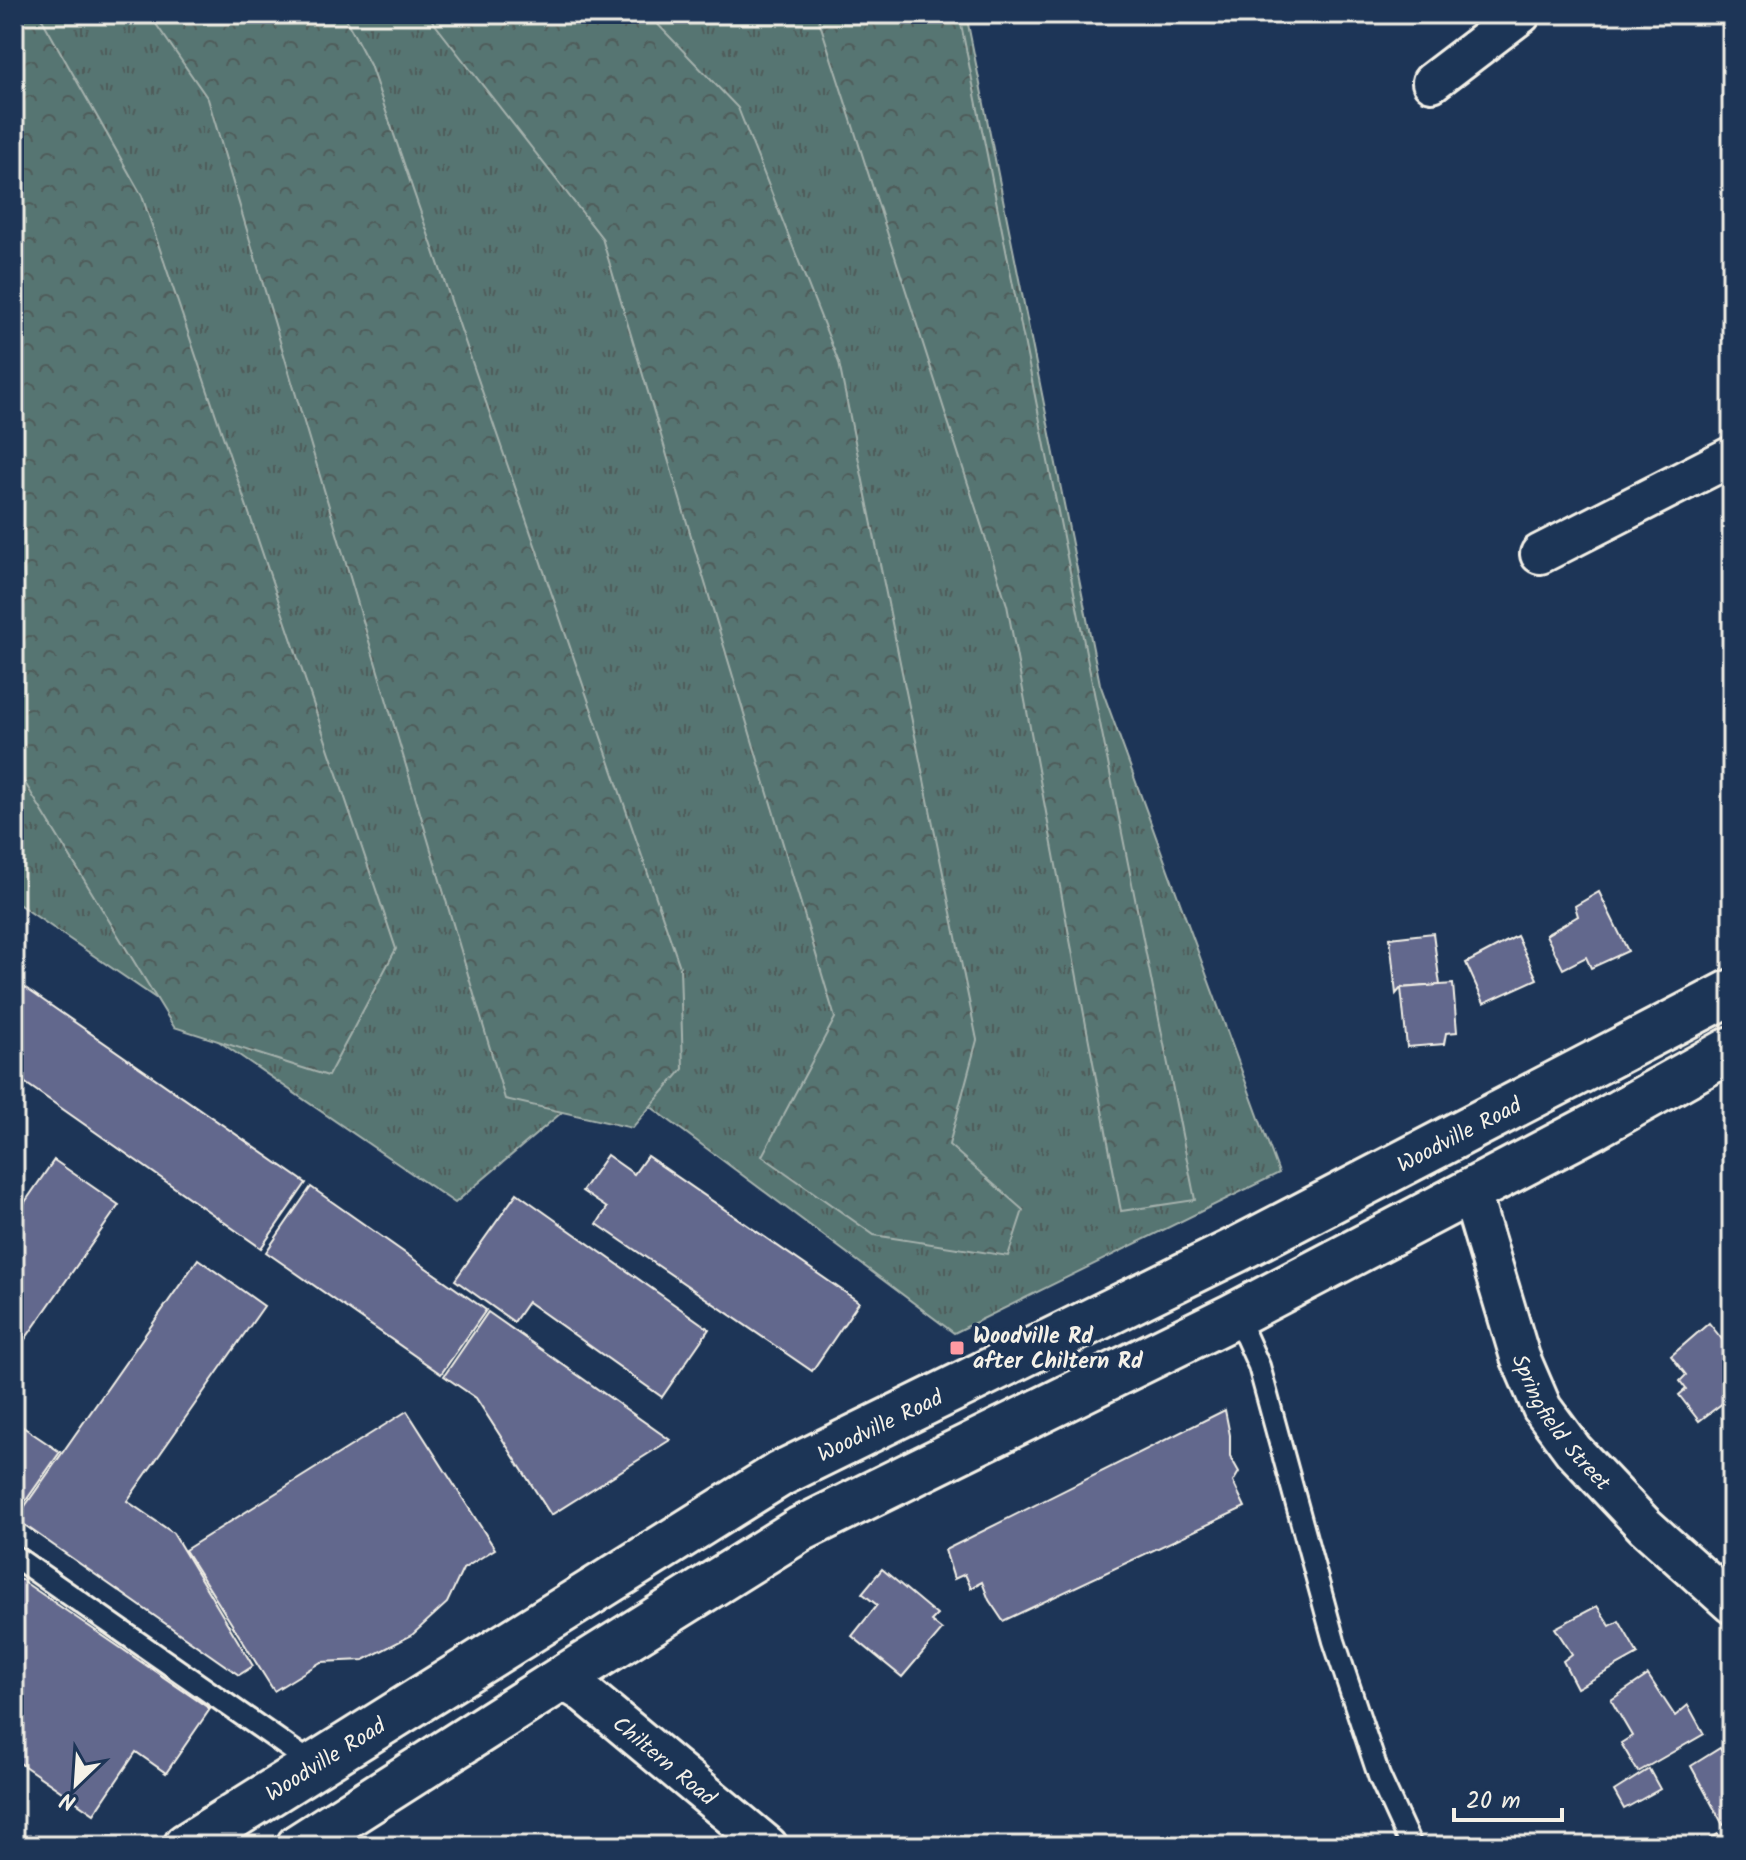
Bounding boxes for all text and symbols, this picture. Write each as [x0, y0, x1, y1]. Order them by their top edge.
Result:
street label: Woodville Road [1391, 1089, 1529, 1183]
place label: Woodville Rd after Chiltern Rd [973, 1320, 1144, 1380]
marker: Woodville Rd after Chiltern Rd [948, 1339, 966, 1357]
street label: Springfield Street [1501, 1349, 1618, 1500]
street label: Woodville Road [812, 1381, 951, 1473]
street label: Chiltern Road [604, 1708, 724, 1817]
street label: Woodville Road [259, 1710, 394, 1812]
north arrow [36, 1744, 116, 1824]
scale bar [1454, 1772, 1562, 1822]
text: N [55, 1781, 82, 1819]
text: 20 m [1466, 1782, 1521, 1821]

